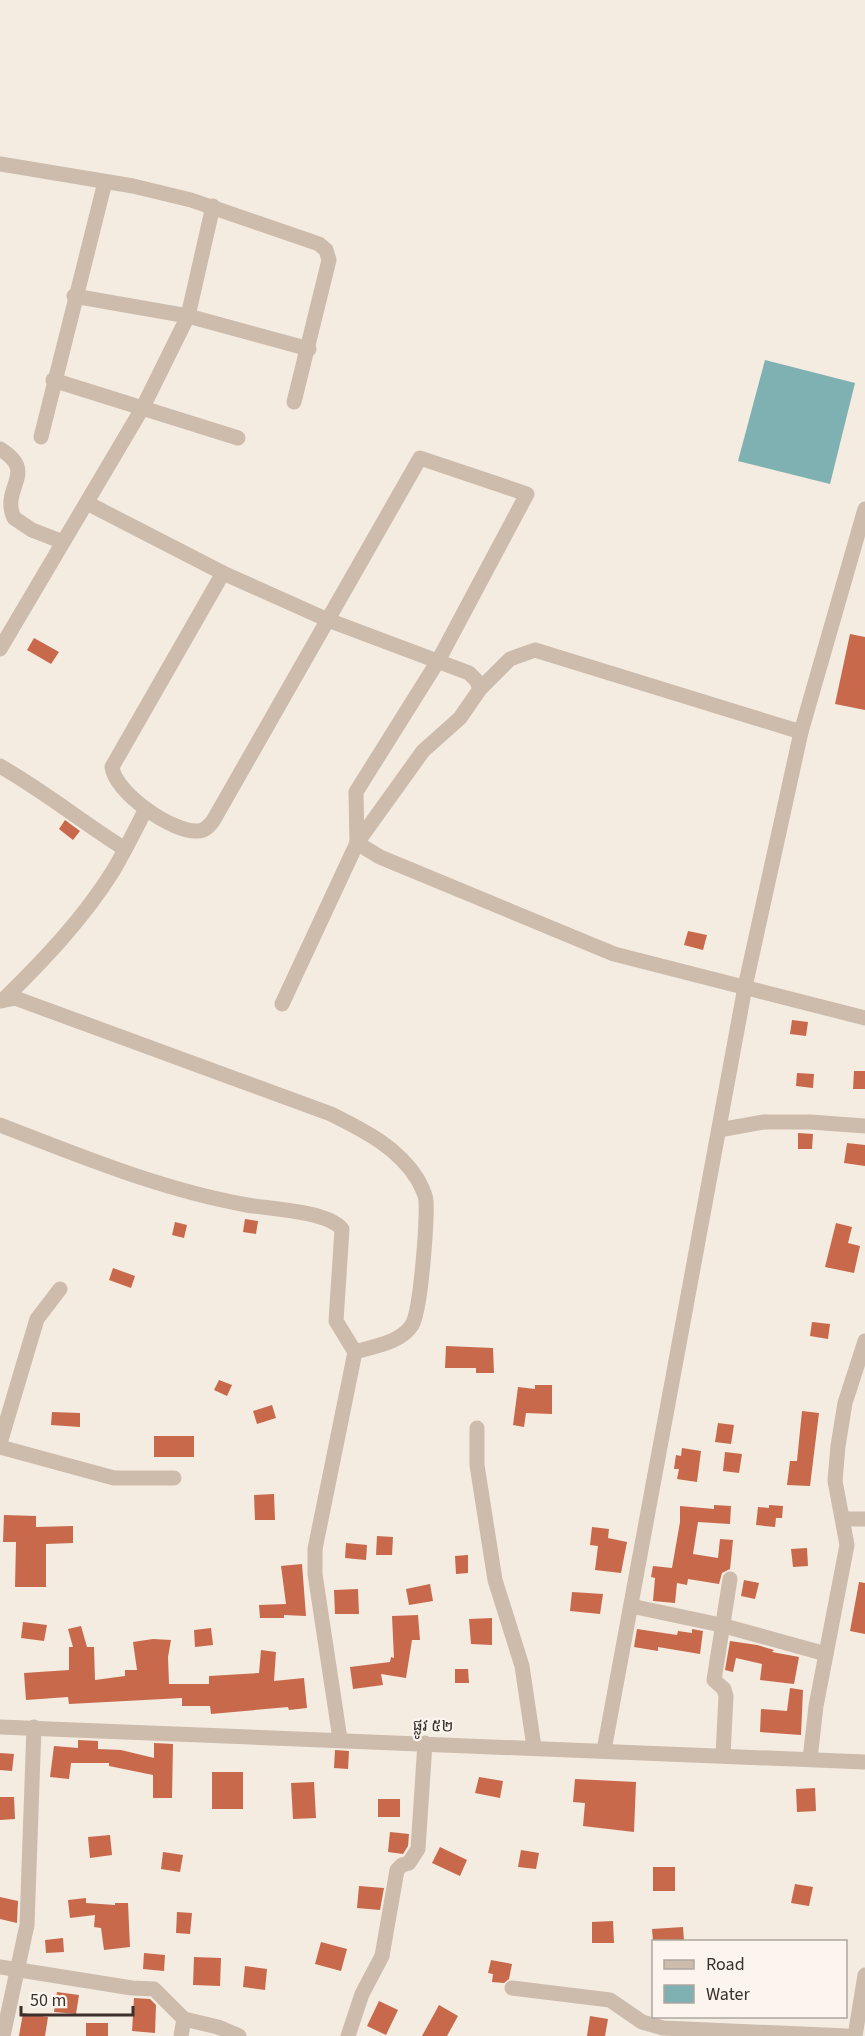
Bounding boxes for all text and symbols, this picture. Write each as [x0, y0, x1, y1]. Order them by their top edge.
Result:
street label: ផ្លូវ ៥២ [412, 1714, 454, 1740]
legend [652, 1940, 847, 2018]
text: Road [706, 1952, 745, 1977]
scale bar [21, 1979, 134, 2017]
text: Water [706, 1982, 750, 2007]
text: 50 m [30, 1988, 66, 2013]

